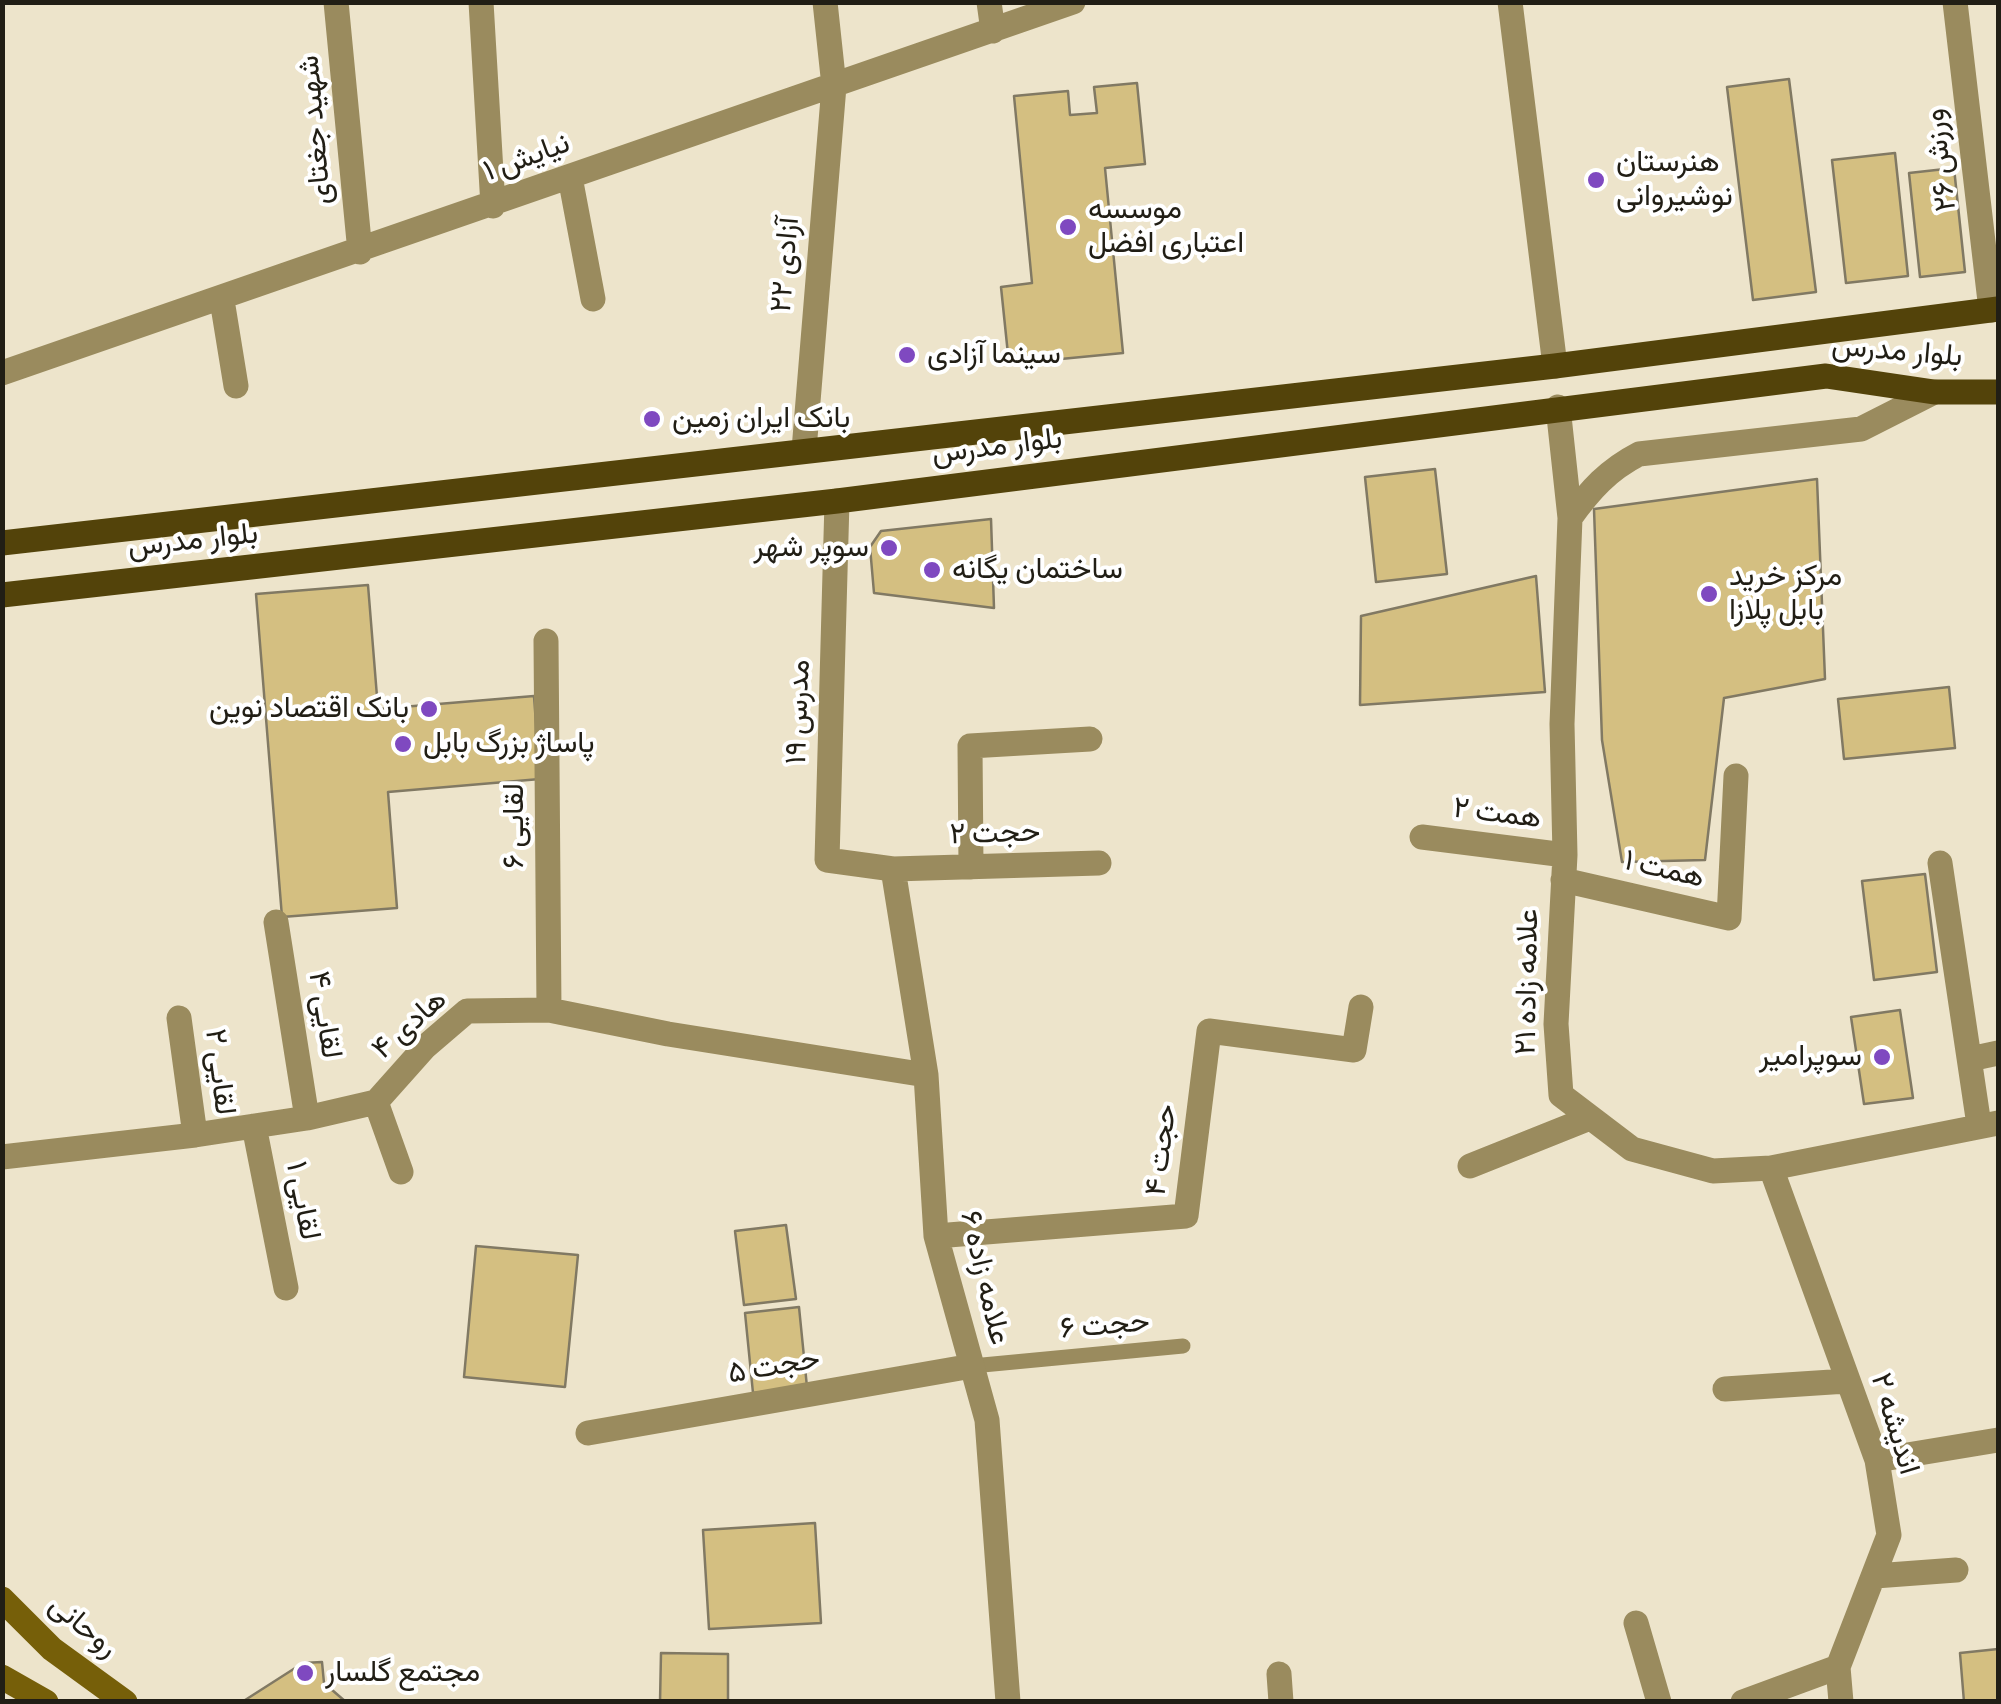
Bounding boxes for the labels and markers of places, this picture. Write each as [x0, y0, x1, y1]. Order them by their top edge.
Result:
place label: هنرستان نوشیروانی [1616, 145, 1733, 216]
marker: هنرستان نوشیروانی [1585, 169, 1607, 191]
place label: موسسه اعتباری افضل [1088, 192, 1244, 262]
marker: موسسه اعتباری افضل [1057, 216, 1079, 238]
place label: سینما آزادی [927, 337, 1061, 373]
marker: سینما آزادی [896, 344, 918, 366]
place label: بانک ایران زمین [672, 401, 850, 437]
marker: بانک ایران زمین [641, 408, 663, 430]
place label: سوپر شهر [753, 530, 869, 566]
marker: سوپر شهر [878, 537, 900, 559]
place label: ساختمان یگانه [952, 552, 1123, 588]
marker: ساختمان یگانه [921, 559, 943, 581]
place label: مرکز خرید بابل پلازا [1729, 559, 1842, 630]
marker: مرکز خرید بابل پلازا [1698, 583, 1720, 605]
place label: بانک اقتصاد نوین [209, 691, 409, 727]
marker: بانک اقتصاد نوین [418, 698, 440, 720]
place label: پاساژ بزرگ بابل [423, 726, 595, 762]
marker: پاساژ بزرگ بابل [392, 733, 414, 755]
place label: سوپرامیر [1759, 1039, 1862, 1075]
marker: سوپرامیر [1871, 1046, 1893, 1068]
place label: مجتمع گلسار [325, 1655, 480, 1691]
marker: مجتمع گلسار [294, 1662, 316, 1684]

